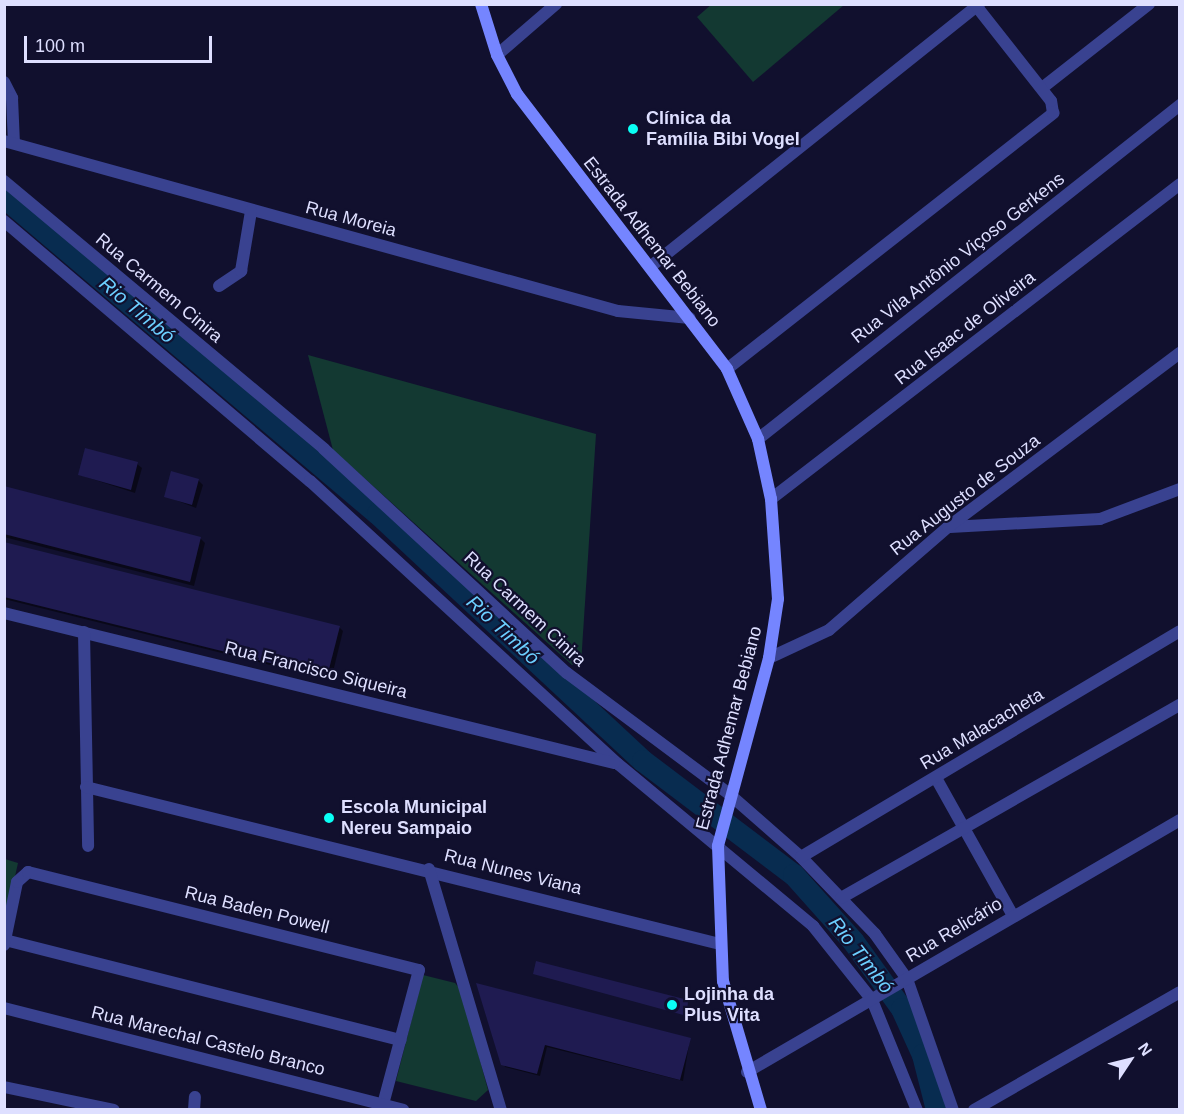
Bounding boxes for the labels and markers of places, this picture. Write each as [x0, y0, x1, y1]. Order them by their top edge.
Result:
place label: Clínica da Família Bibi Vogel [646, 108, 800, 150]
marker: Clínica da Família Bibi Vogel [624, 120, 642, 138]
place label: Escola Municipal Nereu Sampaio [341, 797, 487, 840]
marker: Escola Municipal Nereu Sampaio [322, 811, 336, 825]
place label: Lojinha da Plus Vita [684, 984, 774, 1026]
marker: Lojinha da Plus Vita [665, 998, 679, 1012]

